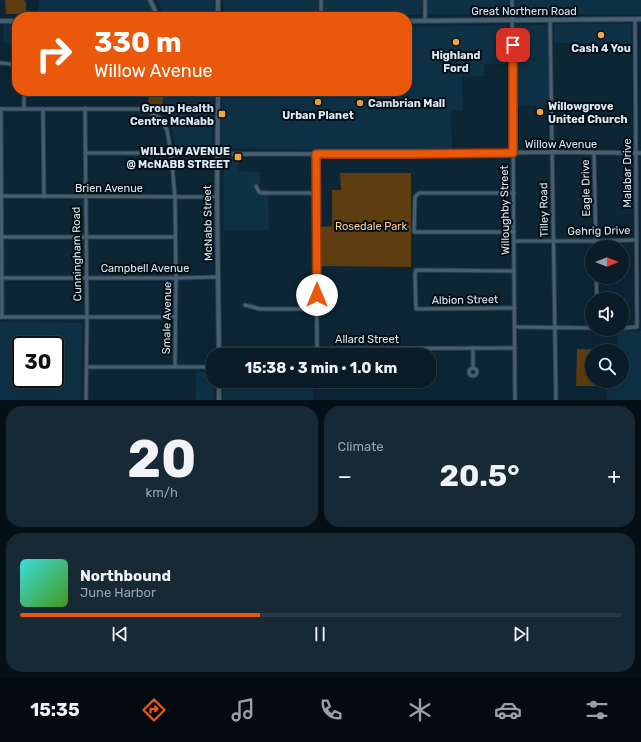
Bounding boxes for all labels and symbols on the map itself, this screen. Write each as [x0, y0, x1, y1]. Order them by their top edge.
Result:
street label: Great Northern Road [471, 5, 577, 18]
pin [496, 28, 530, 62]
marker: Cash 4 You [596, 30, 606, 40]
marker: Highland Ford [451, 37, 461, 47]
place label: Cash 4 You [571, 42, 631, 55]
place label: Highland Ford [431, 49, 481, 75]
marker: Urban Planet [313, 97, 323, 107]
place label: Cambrian Mall [368, 97, 445, 110]
marker: Cambrian Mall [355, 98, 365, 108]
place label: Willowgrove United Church [548, 100, 628, 126]
place label: Group Health Centre McNabb [130, 102, 214, 128]
marker: Willowgrove United Church [535, 107, 545, 117]
marker: Group Health Centre McNabb [217, 109, 227, 119]
place label: Urban Planet [282, 109, 354, 122]
street label: Willow Avenue [525, 138, 597, 151]
street label: Malabar Drive [621, 138, 634, 208]
place label: WILLOW AVENUE @ McNABB STREET [126, 145, 230, 171]
marker: WILLOW AVENUE @ McNABB STREET [233, 152, 243, 162]
street label: Eagle Drive [579, 159, 593, 217]
street label: Willoughby Street [498, 164, 512, 255]
street label: Brien Avenue [75, 182, 143, 195]
street label: Tilley Road [537, 182, 551, 238]
street label: McNabb Street [201, 184, 215, 261]
street label: Cunningham Road [70, 207, 84, 301]
park label: Rosedale Park [335, 220, 407, 233]
street label: Gehrig Drive [567, 224, 631, 238]
north arrow [585, 240, 629, 284]
street label: Campbell Avenue [101, 262, 189, 275]
position arrow [296, 274, 338, 316]
street label: Smale Avenue [160, 282, 174, 354]
street label: Albion Street [432, 293, 499, 307]
street label: Allard Street [335, 333, 400, 346]
speed limit sign: 30 [12, 336, 64, 388]

